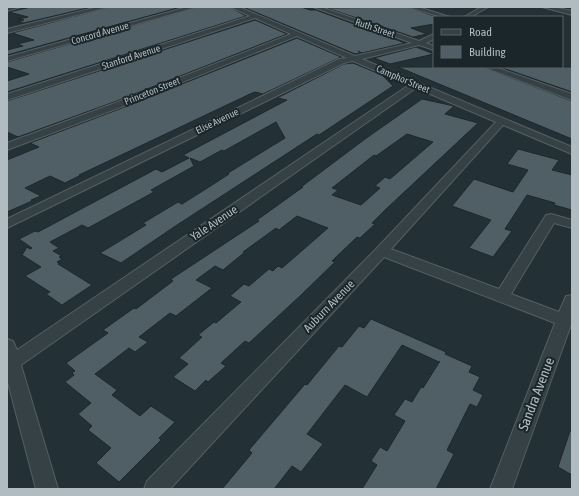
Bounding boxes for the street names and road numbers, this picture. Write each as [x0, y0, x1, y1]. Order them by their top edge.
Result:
street label: Ruth Street [354, 16, 396, 40]
street label: Concord Avenue [70, 19, 130, 46]
street label: Stanford Avenue [100, 42, 162, 72]
street label: Camphor Street [375, 63, 431, 95]
street label: Princeton Street [123, 75, 181, 107]
street label: Elise Avenue [194, 106, 241, 136]
street label: Yale Avenue [188, 202, 240, 244]
street label: Auburn Avenue [301, 277, 357, 335]
street label: Sandra Avenue [515, 355, 557, 433]

